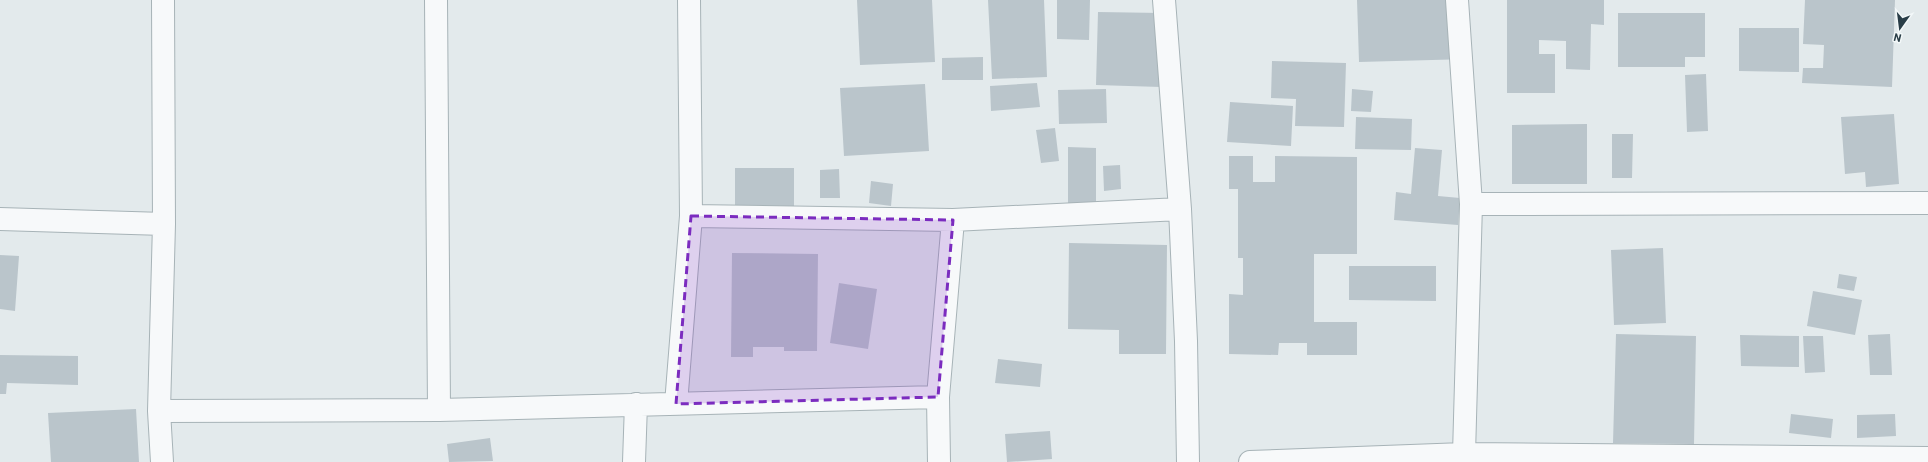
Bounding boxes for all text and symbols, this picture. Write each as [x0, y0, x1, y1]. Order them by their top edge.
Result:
north arrow [1880, 8, 1920, 48]
text: N [1892, 31, 1903, 45]

